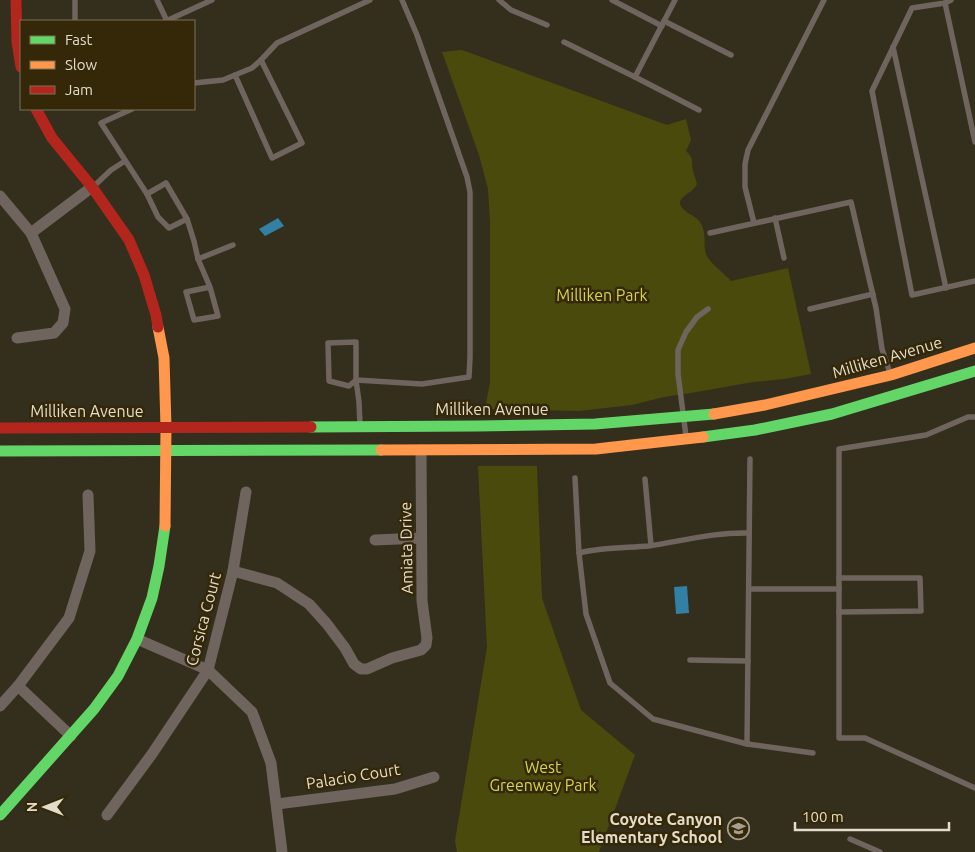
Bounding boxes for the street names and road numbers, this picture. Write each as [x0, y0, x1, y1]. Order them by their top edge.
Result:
street label: Milliken Avenue [830, 333, 944, 381]
street label: Milliken Avenue [435, 400, 549, 418]
street label: Milliken Avenue [30, 402, 144, 420]
street label: Amiata Drive [396, 502, 416, 594]
street label: Corsica Court [182, 570, 224, 668]
street label: Palacio Court [305, 760, 402, 792]

